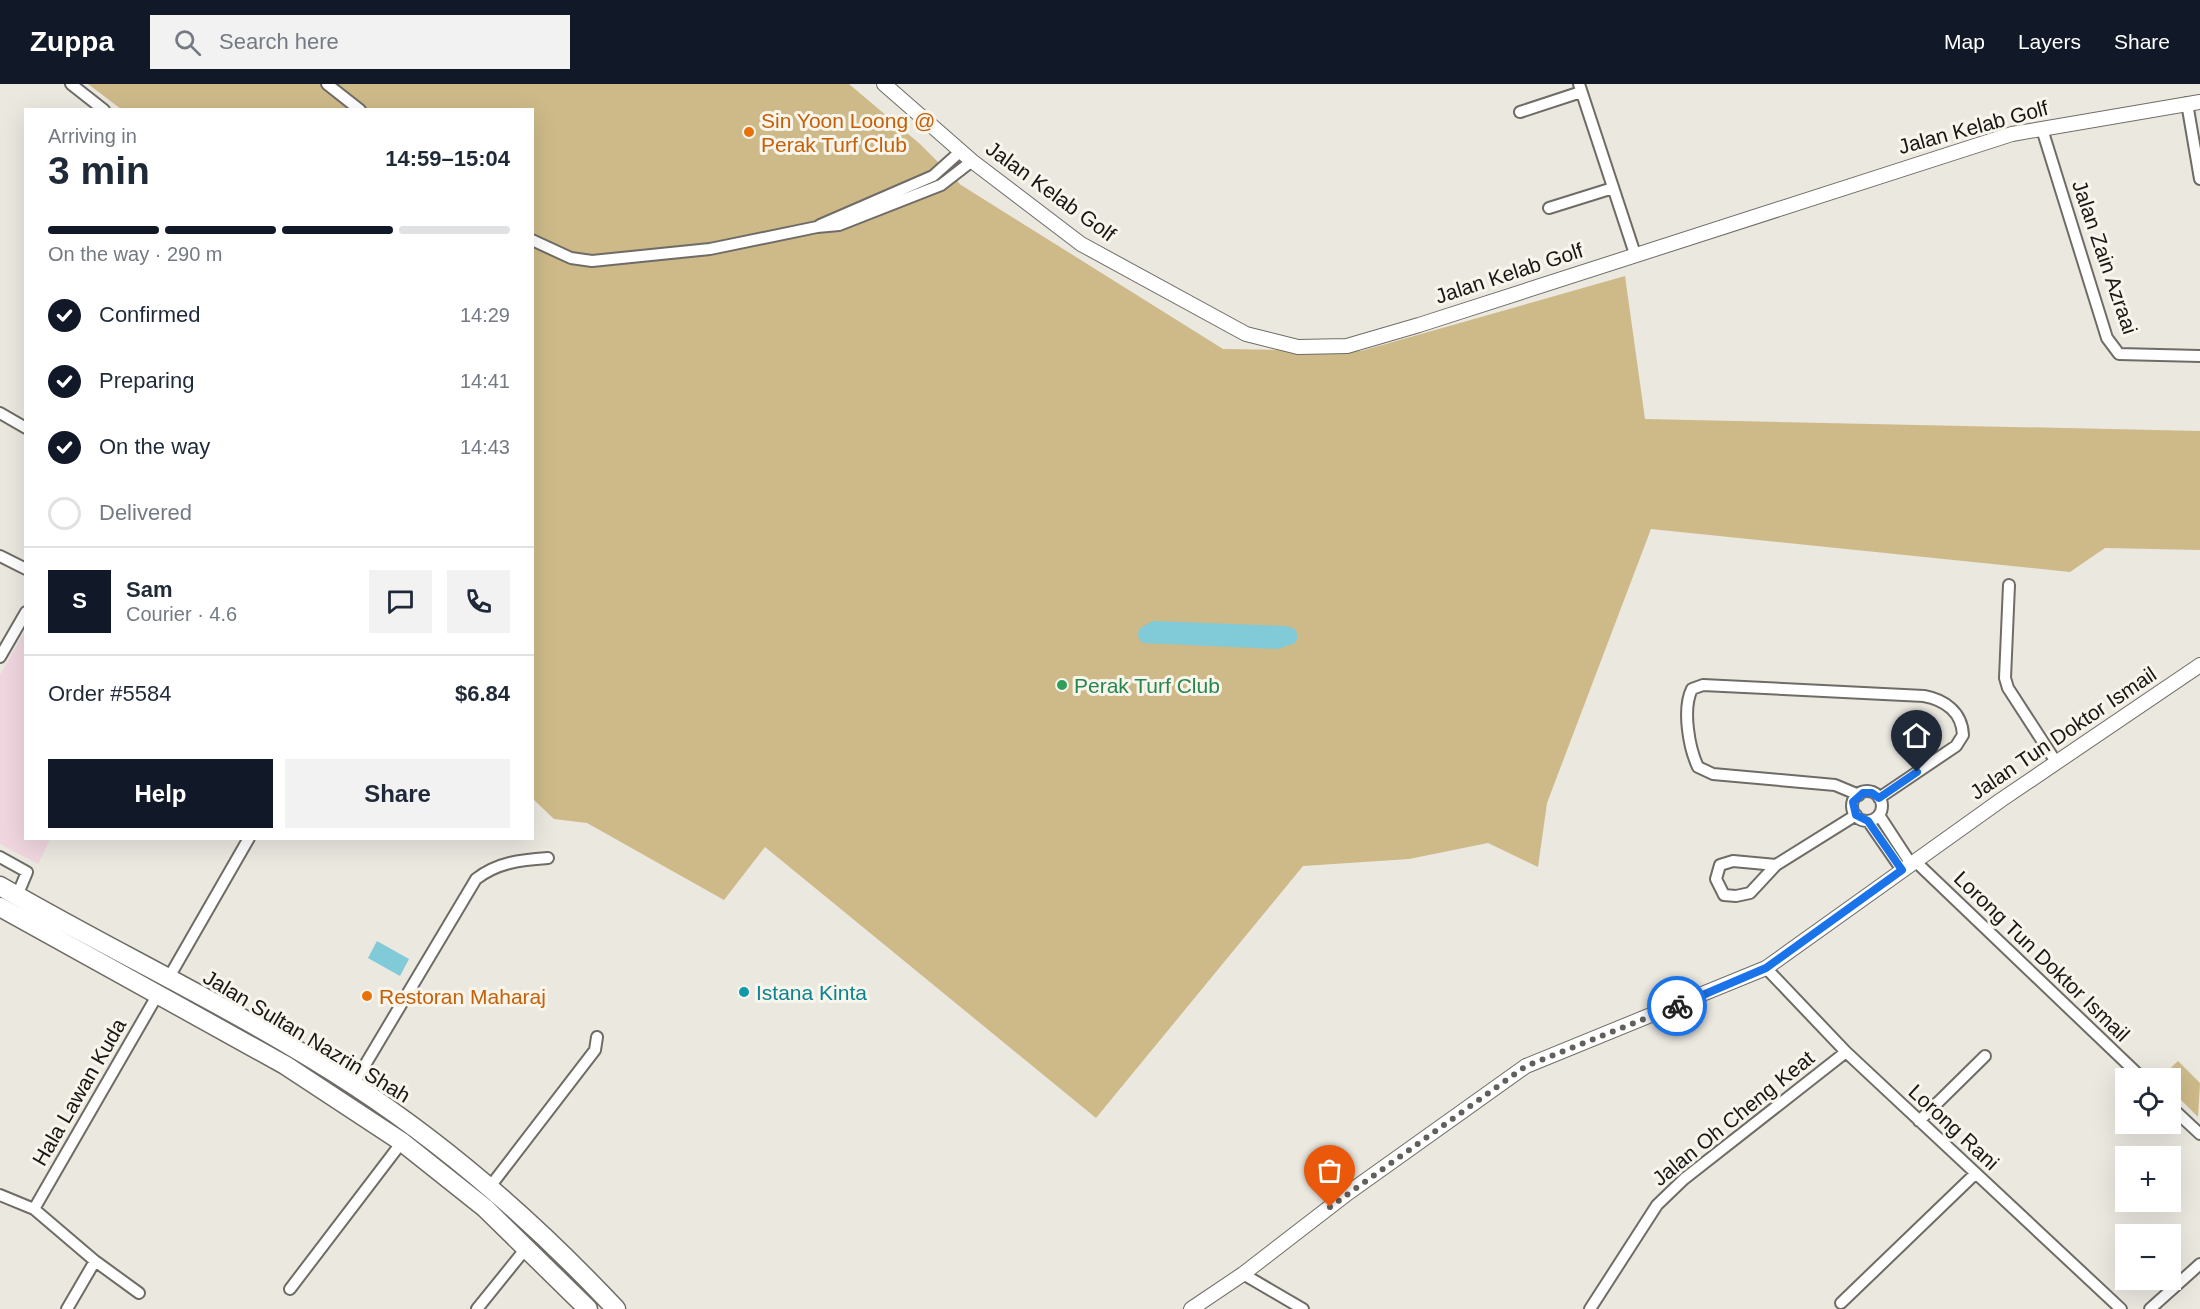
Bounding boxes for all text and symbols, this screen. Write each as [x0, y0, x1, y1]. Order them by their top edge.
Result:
search box [150, 15, 570, 69]
text: Zuppa [30, 26, 114, 57]
icon: search [171, 26, 204, 59]
text: Search here [219, 29, 339, 54]
text: Map [1944, 30, 1985, 53]
text: Layers [2018, 30, 2081, 53]
text: Share [2114, 30, 2170, 53]
street label: Jalan Kelab Golf [1896, 96, 2051, 158]
place label: Sin Yoon Loong @ Perak Turf Club [761, 109, 935, 156]
text: Arriving in [48, 125, 137, 147]
marker: Sin Yoon Loong @ Perak Turf Club [742, 125, 756, 139]
street label: Jalan Kelab Golf [982, 136, 1120, 246]
text: 14:59–15:04 [385, 146, 510, 171]
text: 3 min [48, 149, 150, 192]
street label: Jalan Zain Azraai [2068, 177, 2142, 337]
street label: Jalan Kelab Golf [1432, 238, 1586, 308]
text: On the way · 290 m [48, 243, 223, 265]
icon: check [48, 299, 81, 332]
text: Confirmed [99, 302, 200, 327]
text: 14:29 [460, 304, 510, 326]
icon: check [48, 365, 81, 398]
text: Preparing [99, 368, 194, 393]
text: 14:41 [460, 370, 510, 392]
icon: check [48, 431, 81, 464]
text: On the way [99, 434, 210, 459]
text: 14:43 [460, 436, 510, 458]
text: Delivered [99, 500, 192, 525]
button: chat [369, 570, 432, 633]
button: phone [447, 570, 510, 633]
text: Sam [126, 577, 172, 602]
text: S [72, 588, 87, 613]
text: Courier · 4.6 [126, 603, 237, 625]
street label: Jalan Tun Doktor Ismail [1966, 662, 2160, 804]
place label: Perak Turf Club [1074, 674, 1220, 697]
marker: Perak Turf Club [1055, 678, 1069, 692]
text: Order #5584 [48, 681, 172, 706]
text: $6.84 [455, 681, 510, 706]
pin [1891, 710, 1942, 772]
icon: home [1900, 719, 1933, 752]
button: Help [48, 759, 273, 828]
button: Share [285, 759, 510, 828]
street label: Lorong Tun Doktor Ismail [1950, 866, 2134, 1046]
street label: Jalan Sultan Nazrin Shah [200, 965, 414, 1107]
courier [1647, 976, 1707, 1036]
place label: Istana Kinta [756, 981, 867, 1004]
place label: Restoran Maharaj [379, 985, 546, 1008]
marker: Istana Kinta [737, 985, 751, 999]
marker: Restoran Maharaj [360, 989, 374, 1003]
icon: bike [1661, 990, 1694, 1023]
street label: Hala Lawan Kuda [28, 1014, 131, 1170]
street label: Jalan Oh Cheng Keat [1648, 1046, 1818, 1190]
map controls [2115, 1068, 2181, 1290]
button: locate [2115, 1068, 2181, 1134]
street label: Lorong Rani [1904, 1080, 2004, 1174]
pin [1304, 1145, 1355, 1207]
button: + [2115, 1146, 2181, 1212]
icon: bag [1313, 1154, 1346, 1187]
button: − [2115, 1224, 2181, 1290]

